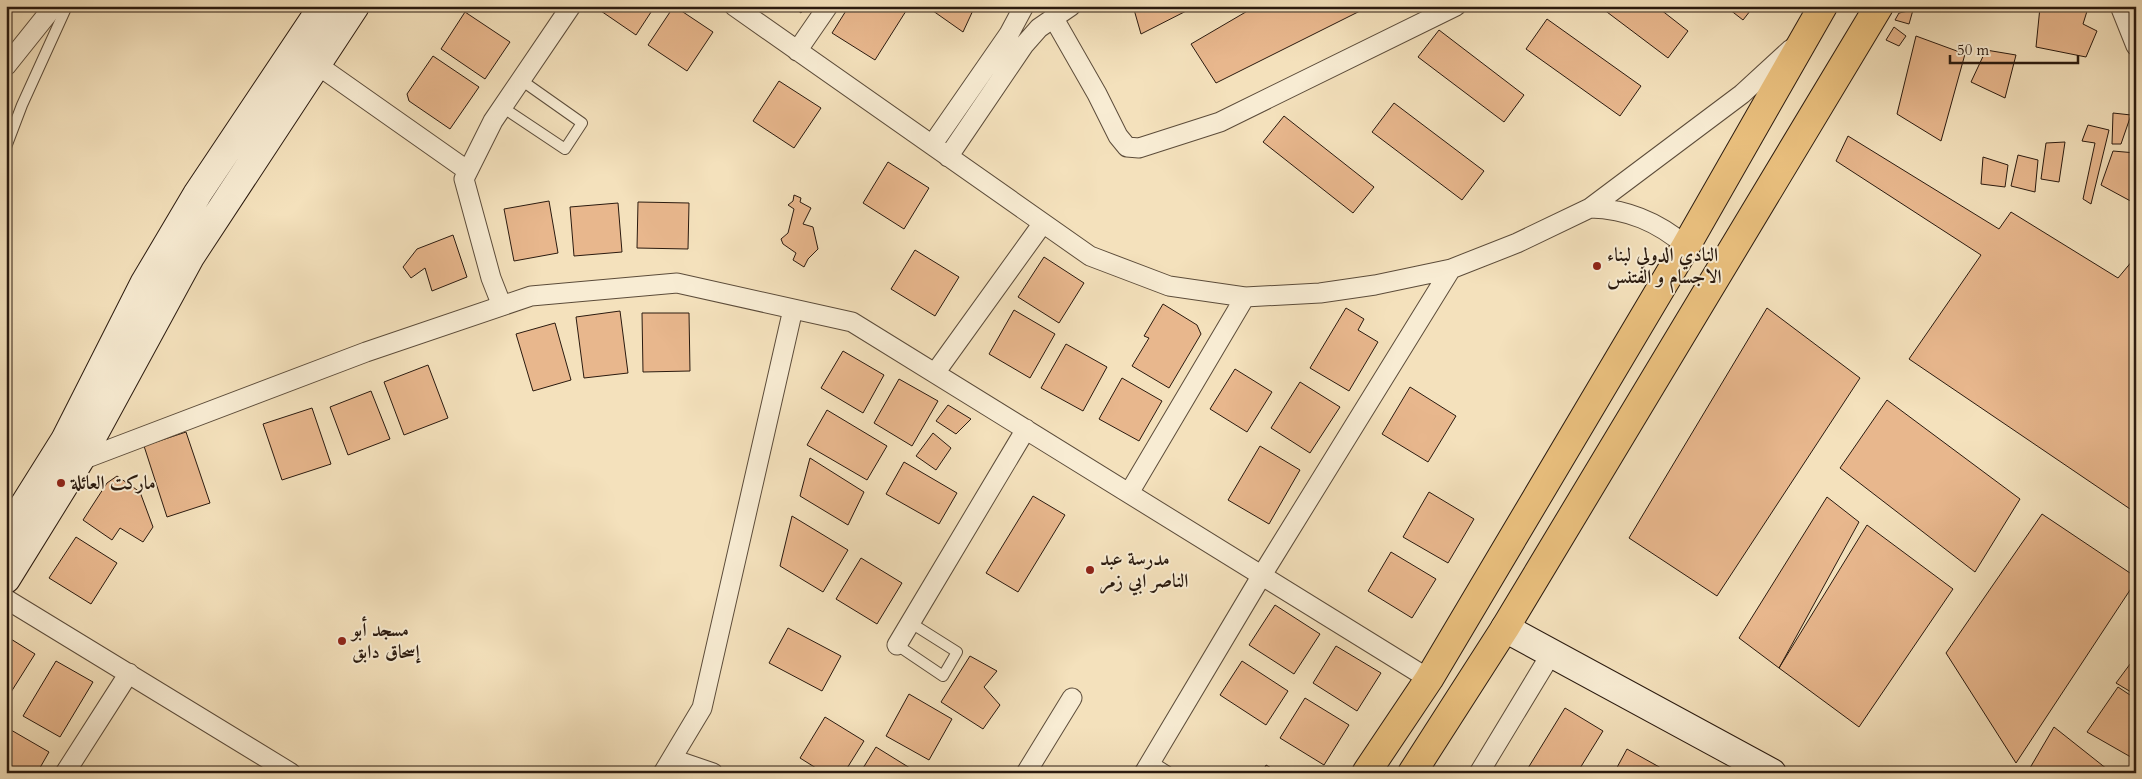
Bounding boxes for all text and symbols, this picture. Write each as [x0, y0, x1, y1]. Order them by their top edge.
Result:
scale bar [1950, 32, 2077, 64]
text: 50 m [1957, 40, 1989, 60]
place label: النادي الدولي لبناء الاجسام و الفتنس [1607, 242, 1722, 294]
marker: النادي الدولي لبناء الاجسام و الفتنس [1591, 260, 1603, 272]
place label: ماركت العائلة [70, 470, 156, 496]
marker: ماركت العائلة [55, 477, 67, 489]
place label: مدرسة عبد الناصر ابي زمر [1100, 546, 1189, 596]
marker: مدرسة عبد الناصر ابي زمر [1084, 564, 1096, 576]
place label: مسجد أبو إسحاق دابق [350, 616, 422, 665]
marker: مسجد أبو إسحاق دابق [336, 635, 348, 647]

